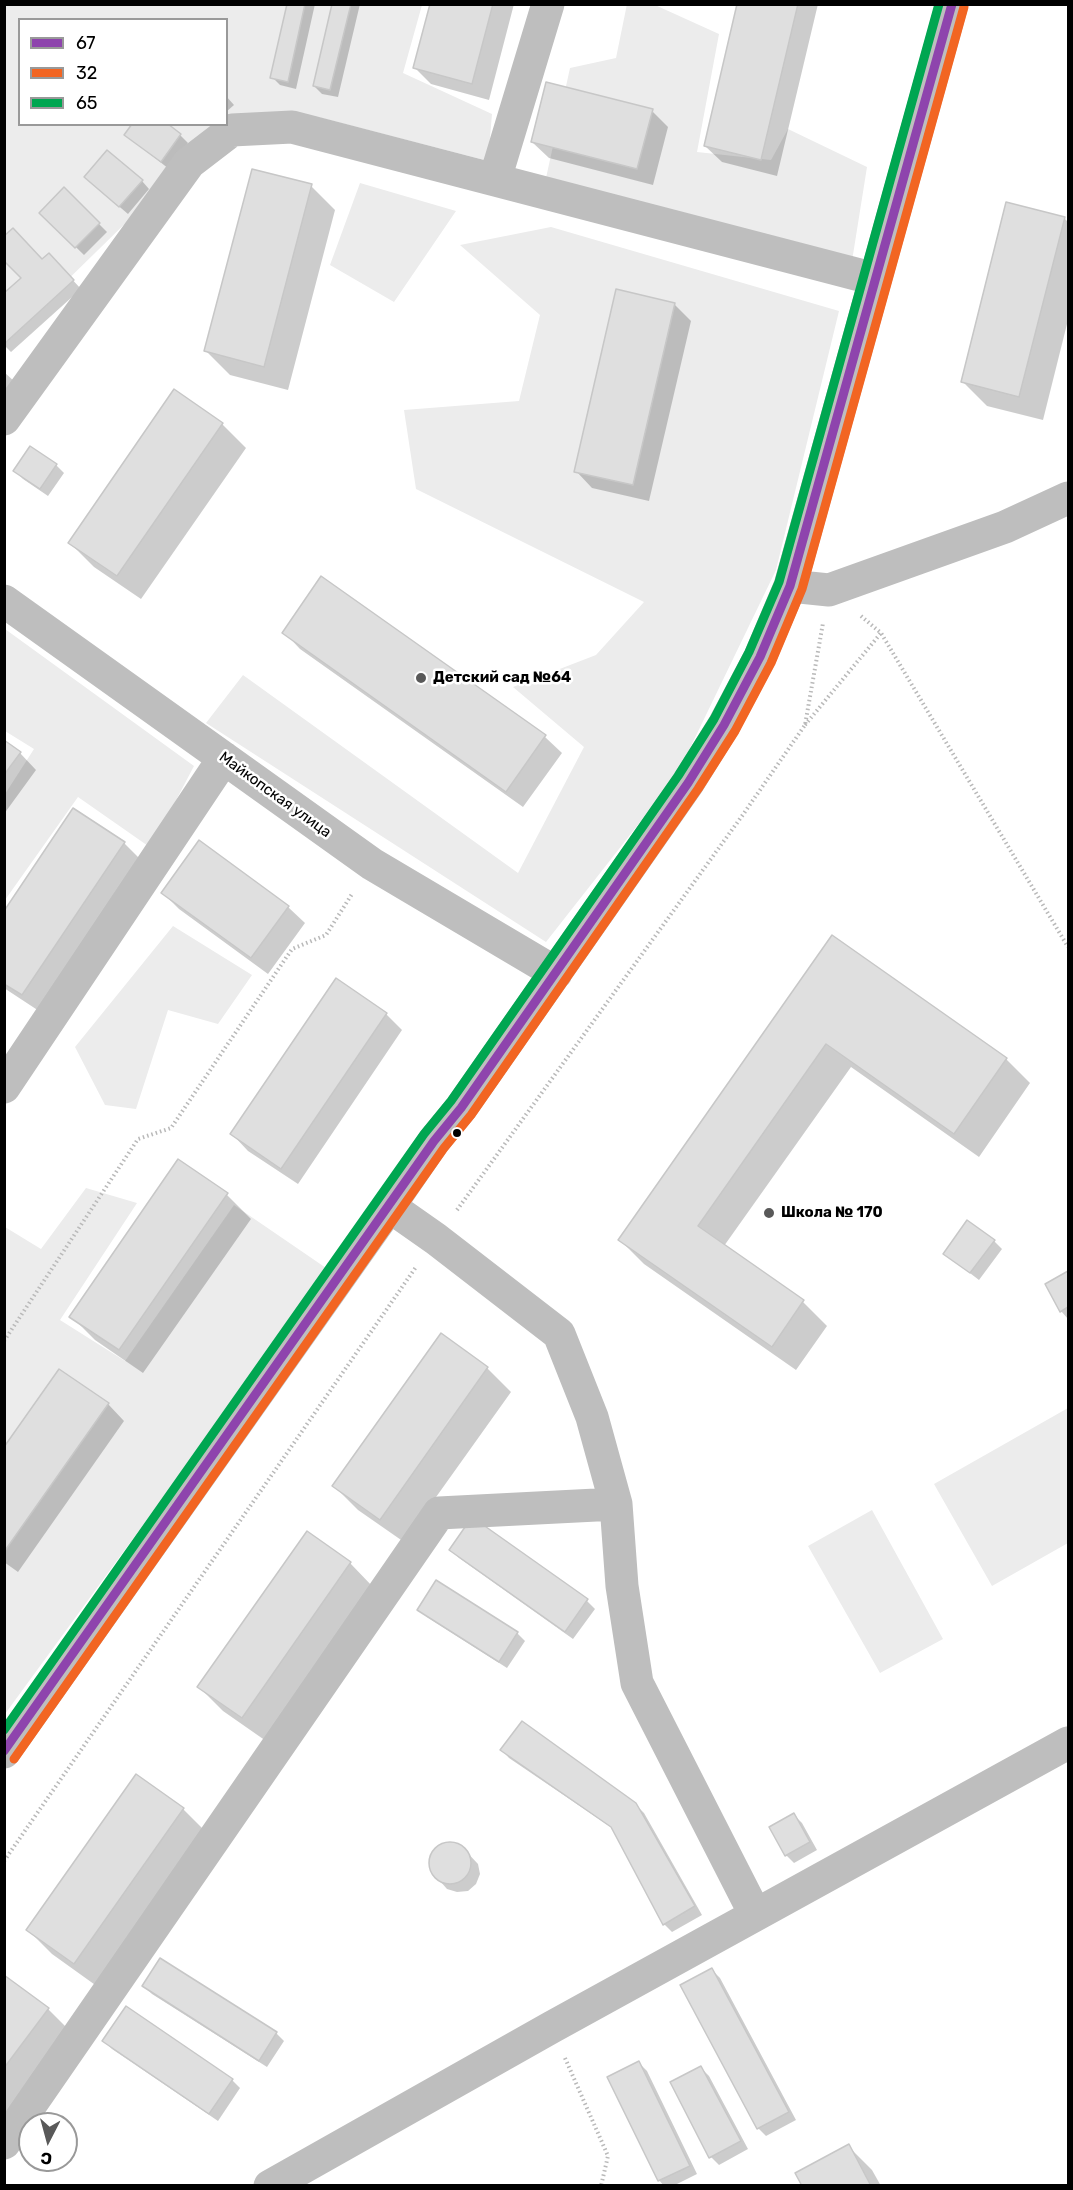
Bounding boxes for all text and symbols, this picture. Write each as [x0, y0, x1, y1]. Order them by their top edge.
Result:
legend [18, 18, 228, 126]
text: 67 [76, 32, 96, 54]
text: 32 [76, 62, 97, 84]
text: 65 [76, 92, 98, 114]
place label: Детский сад №64 [433, 669, 571, 687]
marker: Детский сад №64 [414, 671, 428, 685]
street label: Майкопская улица [215, 748, 335, 842]
unlabelled marker [451, 1127, 463, 1139]
place label: Школа № 170 [781, 1204, 883, 1222]
marker: Школа № 170 [762, 1206, 776, 1220]
north arrow [18, 2112, 78, 2172]
text: С [40, 2148, 53, 2168]

